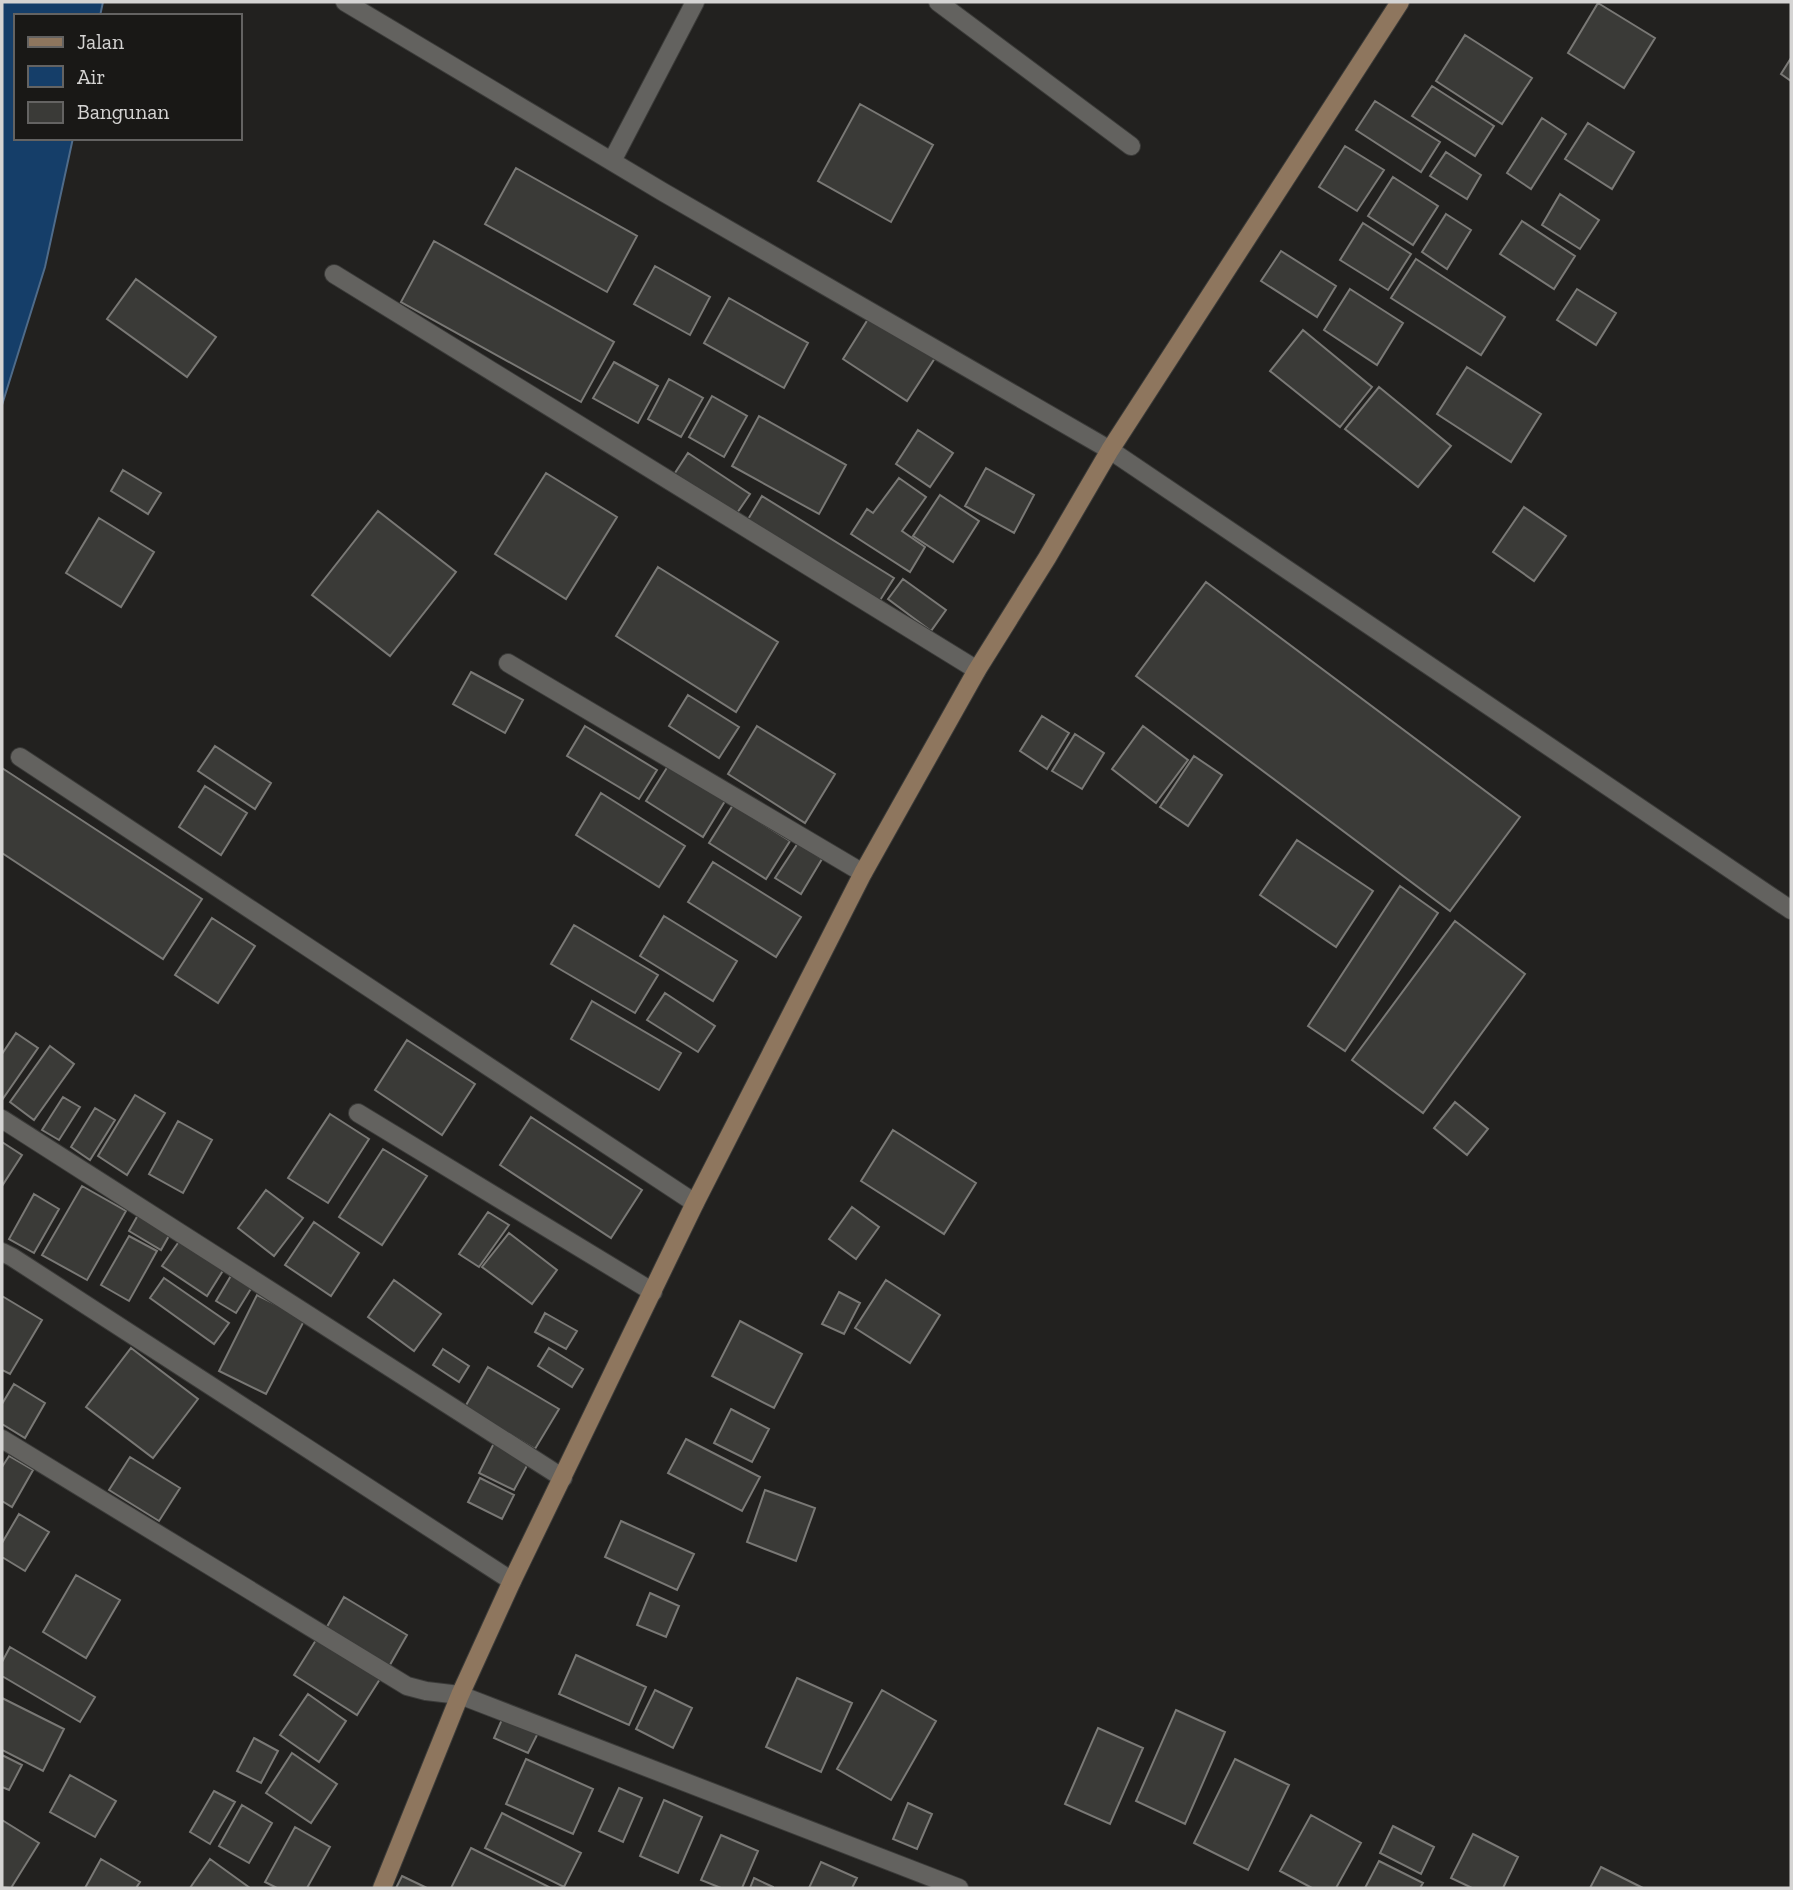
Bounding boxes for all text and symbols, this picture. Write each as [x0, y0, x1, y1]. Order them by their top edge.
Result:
legend [14, 14, 242, 140]
text: Jalan [77, 29, 124, 54]
text: Air [77, 64, 105, 89]
text: Bangunan [77, 99, 169, 124]

